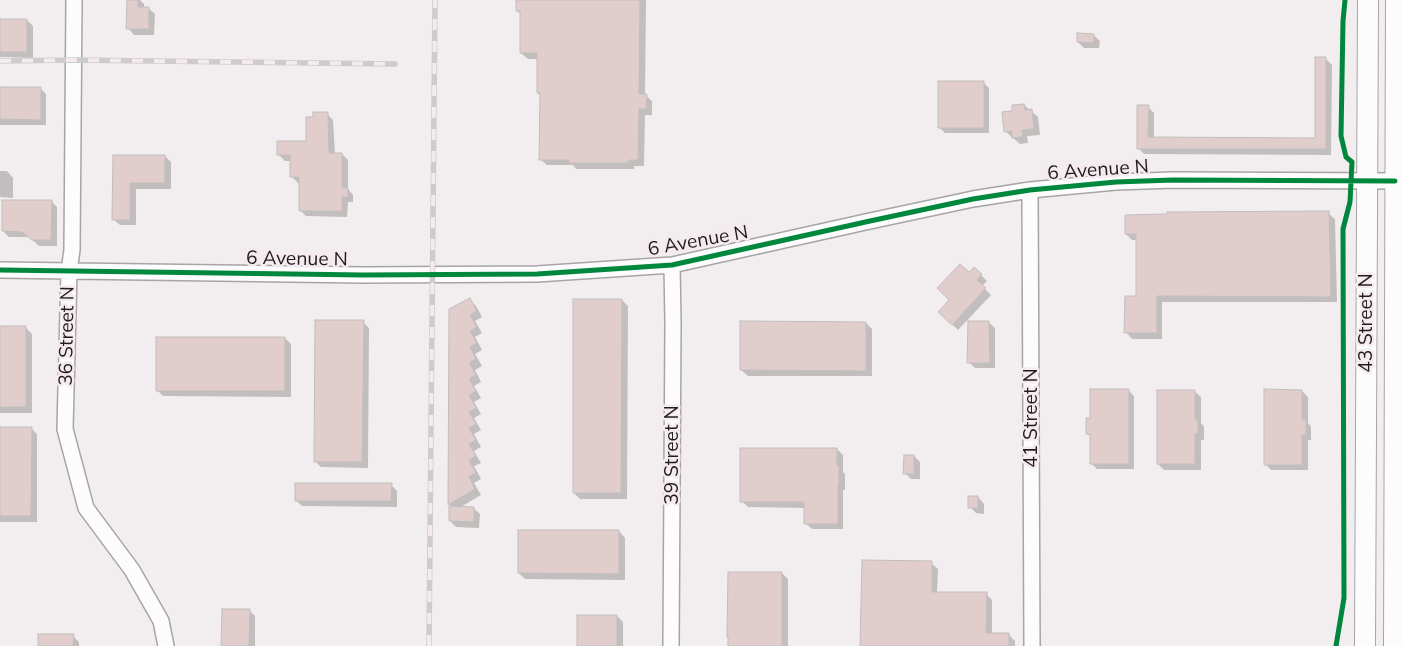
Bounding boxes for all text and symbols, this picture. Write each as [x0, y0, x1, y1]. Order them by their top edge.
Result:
street label: 6 Avenue N [1046, 155, 1150, 185]
street label: 6 Avenue N [646, 221, 750, 261]
street label: 6 Avenue N [246, 247, 348, 271]
street label: 43 Street N [1355, 273, 1377, 373]
street label: 36 Street N [55, 286, 79, 386]
street label: 41 Street N [1020, 368, 1042, 468]
street label: 39 Street N [661, 405, 683, 505]

